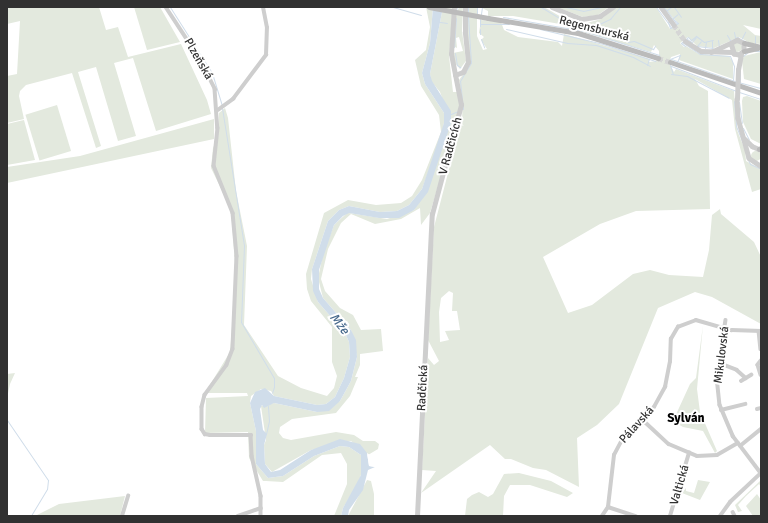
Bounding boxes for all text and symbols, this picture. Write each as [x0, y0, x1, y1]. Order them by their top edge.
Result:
street label: Regensburská [557, 13, 631, 45]
street label: Plzeňská [180, 36, 216, 82]
street label: V Radčicích [436, 115, 466, 177]
water label: Mže [326, 310, 352, 338]
street label: Mikulovská [711, 326, 733, 384]
street label: Radčická [415, 365, 431, 411]
street label: Pálavská [617, 404, 657, 446]
district label: Sylván [667, 410, 705, 426]
street label: Valtická [667, 463, 693, 507]

